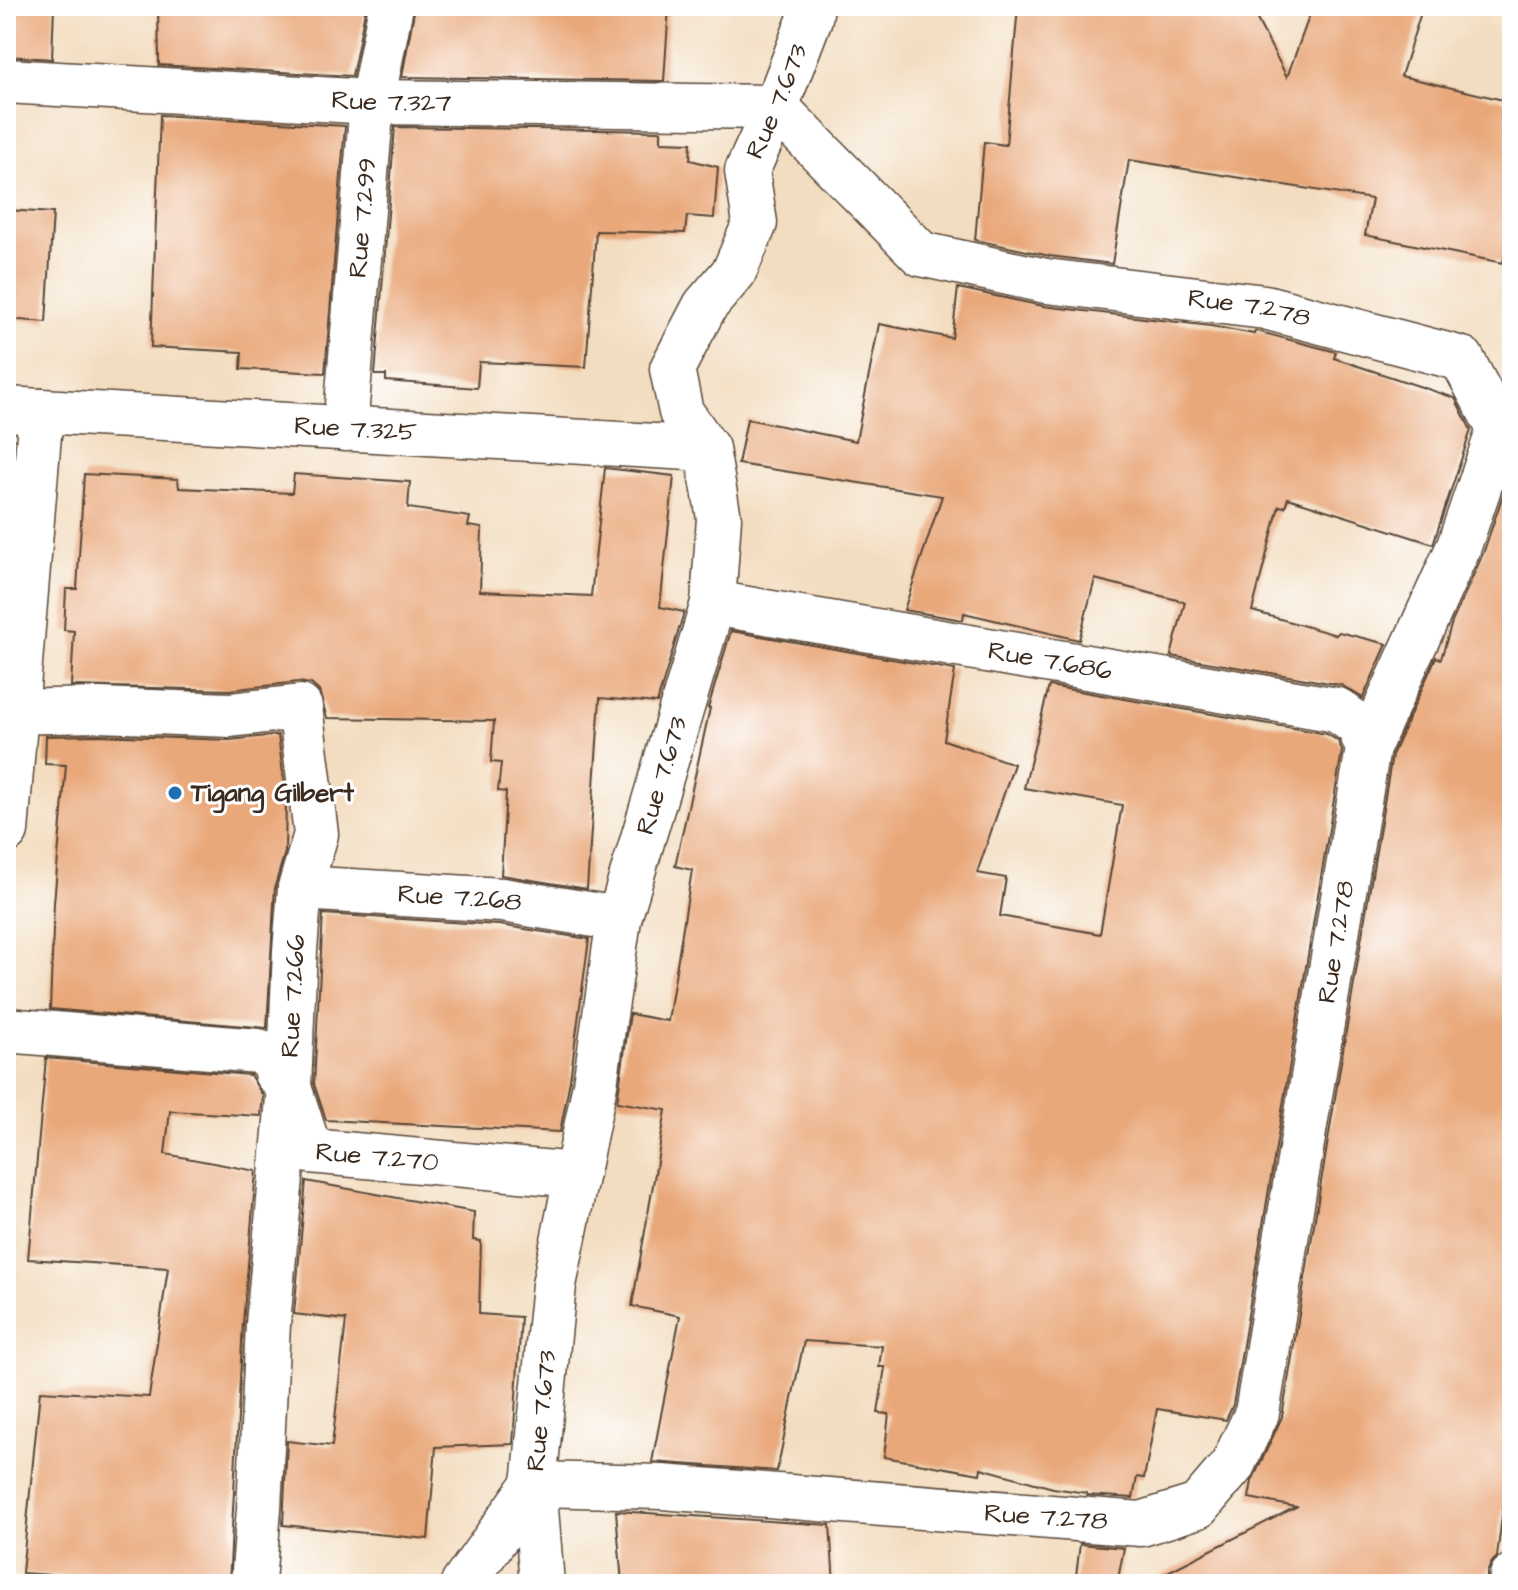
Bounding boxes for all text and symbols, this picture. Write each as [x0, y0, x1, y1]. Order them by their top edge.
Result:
street label: Rue 7.673 [737, 39, 817, 165]
street label: Rue 7.327 [330, 82, 452, 121]
street label: Rue 7.299 [340, 156, 385, 279]
street label: Rue 7.278 [1186, 280, 1314, 336]
street label: Rue 7.325 [293, 407, 418, 450]
street label: Rue 7.686 [985, 632, 1115, 689]
street label: Rue 7.673 [627, 712, 696, 839]
place label: Tigang Gilbert [190, 775, 355, 814]
marker: Tigang Gilbert [166, 784, 184, 802]
street label: Rue 7.268 [397, 876, 524, 921]
street label: Rue 7.278 [1309, 878, 1363, 1006]
street label: Rue 7.266 [272, 933, 314, 1059]
street label: Rue 7.270 [314, 1134, 440, 1181]
street label: Rue 7.673 [517, 1348, 565, 1473]
street label: Rue 7.278 [983, 1495, 1109, 1539]

